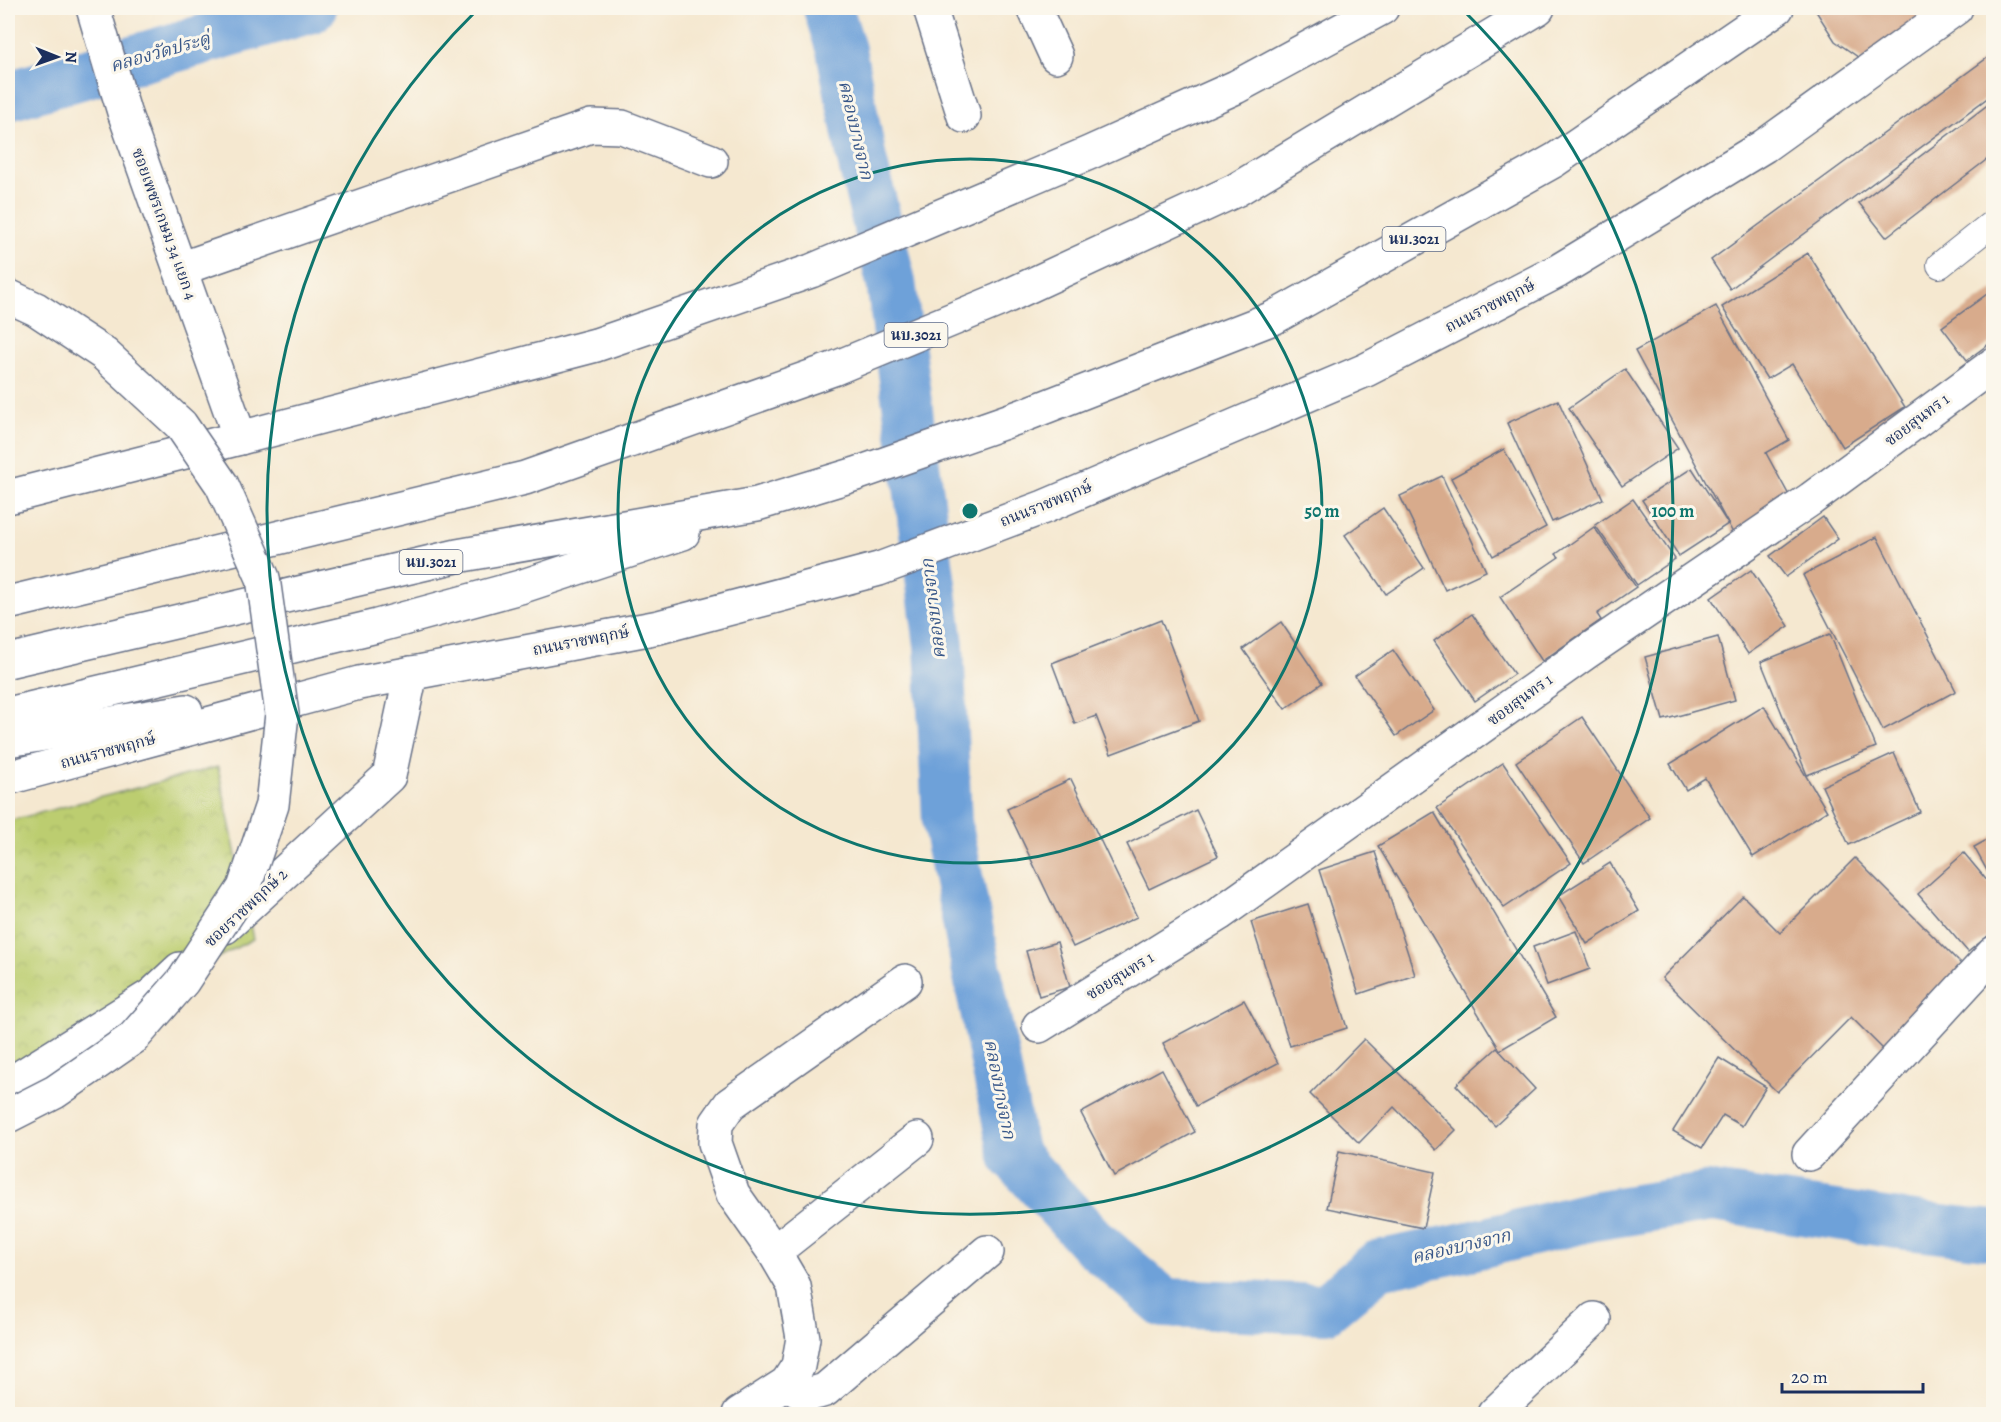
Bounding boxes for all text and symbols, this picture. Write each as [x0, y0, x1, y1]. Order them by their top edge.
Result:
water label: คลองวัดประดู่ [107, 25, 216, 78]
north arrow [27, 27, 87, 87]
text: N [60, 51, 82, 64]
water label: คลองบางจาก [833, 78, 879, 183]
street label: ซอยเพชรเกษม 34 แยก 4 [126, 145, 202, 303]
road number: นบ.3021 [1382, 227, 1446, 251]
street label: ถนนราชพฤกษ์ [1441, 274, 1539, 338]
road number: นบ.3021 [884, 323, 948, 347]
street label: ซอยสุนทร 1 [1880, 388, 1954, 452]
street label: ถนนราชพฤกษ์ [996, 475, 1096, 533]
text: 50 m [1305, 499, 1339, 523]
text: 100 m [1652, 499, 1694, 523]
centre of rings [960, 501, 980, 521]
road number: นบ.3021 [400, 550, 462, 574]
water label: คลองบางจาก [915, 556, 951, 661]
street label: ถนนราชพฤกษ์ [531, 621, 631, 661]
street label: ซอยสุนทร 1 [1483, 668, 1558, 731]
street label: ถนนราชพฤกษ์ [58, 728, 158, 774]
street label: ซอยราชพฤกษ์ 2 [200, 863, 293, 952]
street label: ซอยสุนทร 1 [1082, 946, 1158, 1005]
water label: คลองบางจาก [979, 1037, 1022, 1142]
water label: คลองบางจาก [1409, 1223, 1514, 1269]
scale bar [1782, 1356, 1923, 1394]
text: 20 m [1791, 1365, 1828, 1389]

